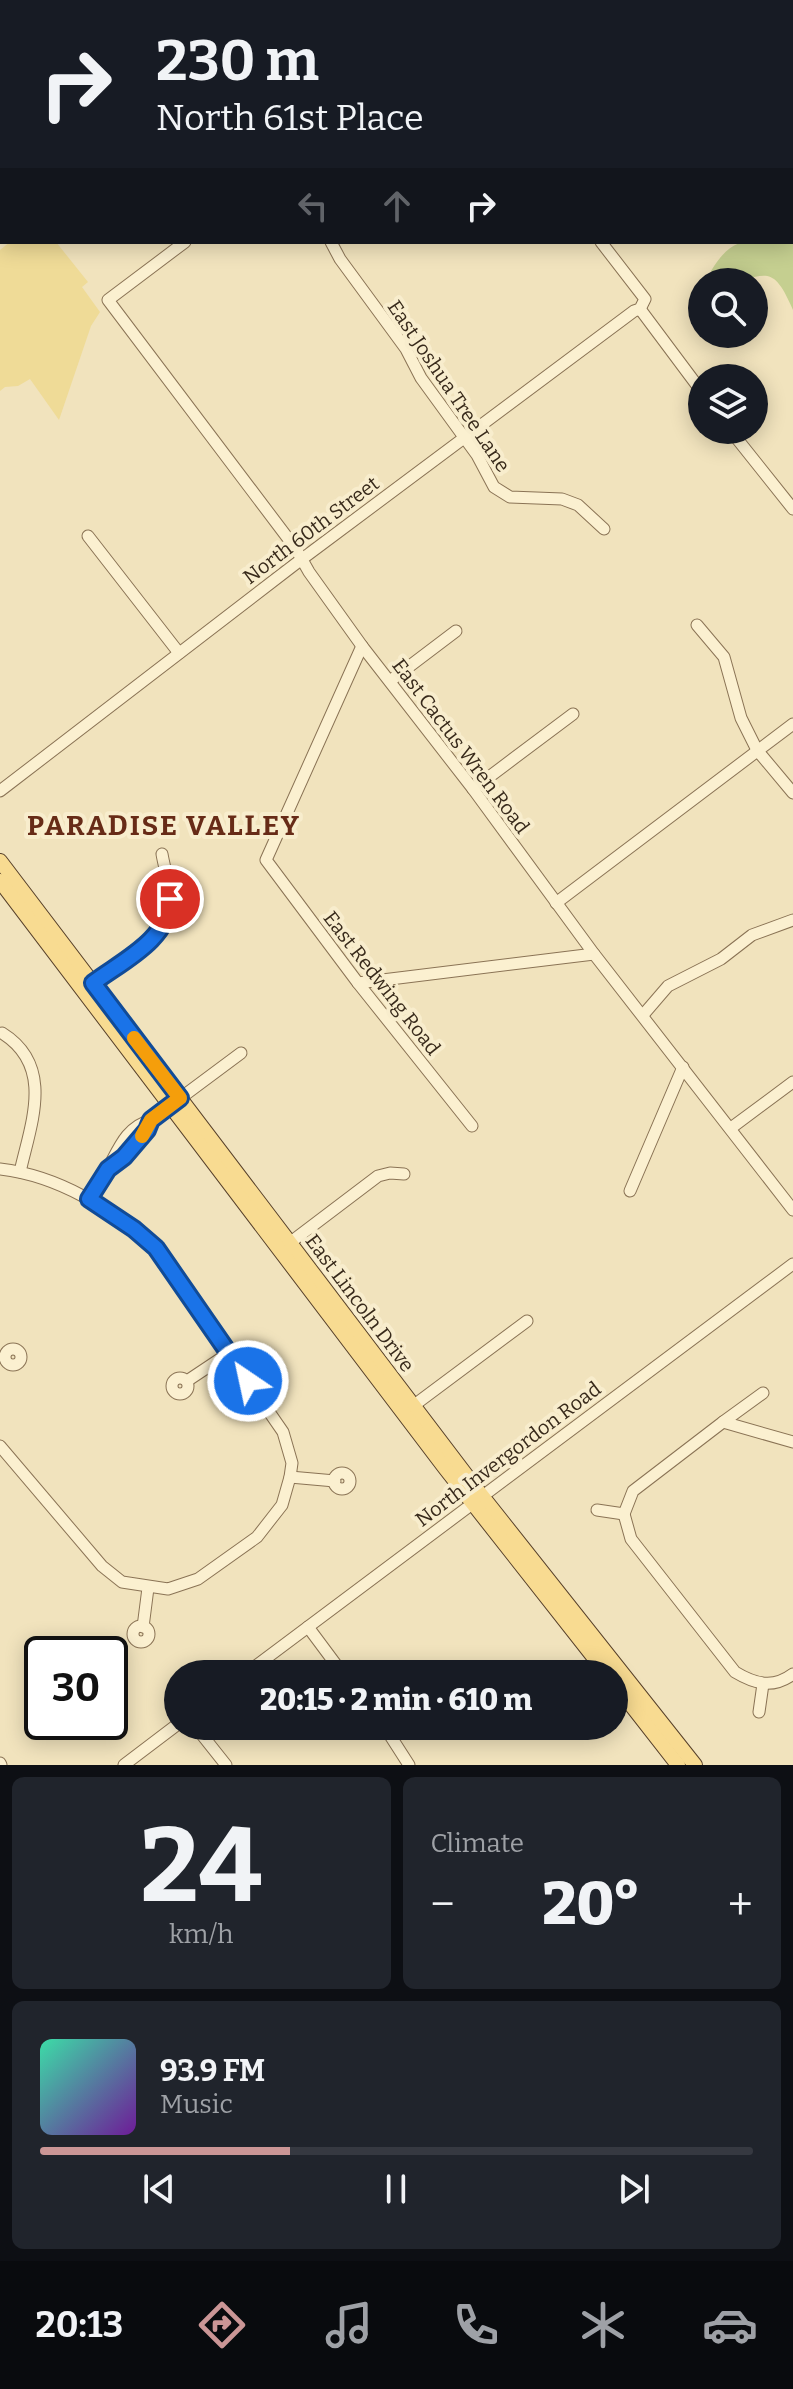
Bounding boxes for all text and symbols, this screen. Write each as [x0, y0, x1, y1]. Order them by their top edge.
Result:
text: 230 m [156, 28, 319, 95]
icon: right [24, 32, 128, 136]
text: North 61st Place [156, 96, 424, 140]
icon: left [291, 184, 335, 228]
icon: ahead [375, 184, 419, 228]
icon: right [459, 184, 503, 228]
map controls [688, 268, 768, 444]
button: search [688, 268, 768, 348]
street label: East Joshua Tree Lane [383, 296, 515, 476]
button: layers [688, 364, 768, 444]
street label: North 60th Street [238, 471, 384, 589]
street label: East Cactus Wren Road [387, 654, 535, 838]
district label: PARADISE VALLEY [27, 809, 301, 842]
pin [136, 865, 204, 933]
icon: arrive [148, 877, 192, 921]
street label: East Redwing Road [318, 906, 446, 1060]
street label: East Lincoln Drive [300, 1229, 420, 1377]
position arrow [206, 1339, 290, 1423]
street label: North Invergordon Road [411, 1376, 606, 1532]
speed limit sign: 30 [24, 1636, 128, 1740]
text: 20:15 · 2 min · 610 m [260, 1682, 532, 1718]
text: 24 [140, 1804, 262, 1929]
text: Climate [431, 1828, 524, 1859]
text: 20° [542, 1868, 640, 1940]
text: − [431, 1878, 455, 1931]
text: + [728, 1878, 753, 1931]
text: km/h [169, 1919, 233, 1950]
text: 93.9 FM [160, 2053, 265, 2089]
text: Music [160, 2089, 233, 2120]
icon: previous [137, 2167, 181, 2211]
icon: pause [374, 2167, 418, 2211]
icon: next [612, 2167, 656, 2211]
icon: directions [194, 2297, 250, 2353]
icon: music [321, 2297, 377, 2353]
icon: phone [448, 2297, 504, 2353]
icon: climate [575, 2297, 631, 2353]
icon: car [702, 2297, 758, 2353]
text: 20:13 [35, 2303, 123, 2347]

